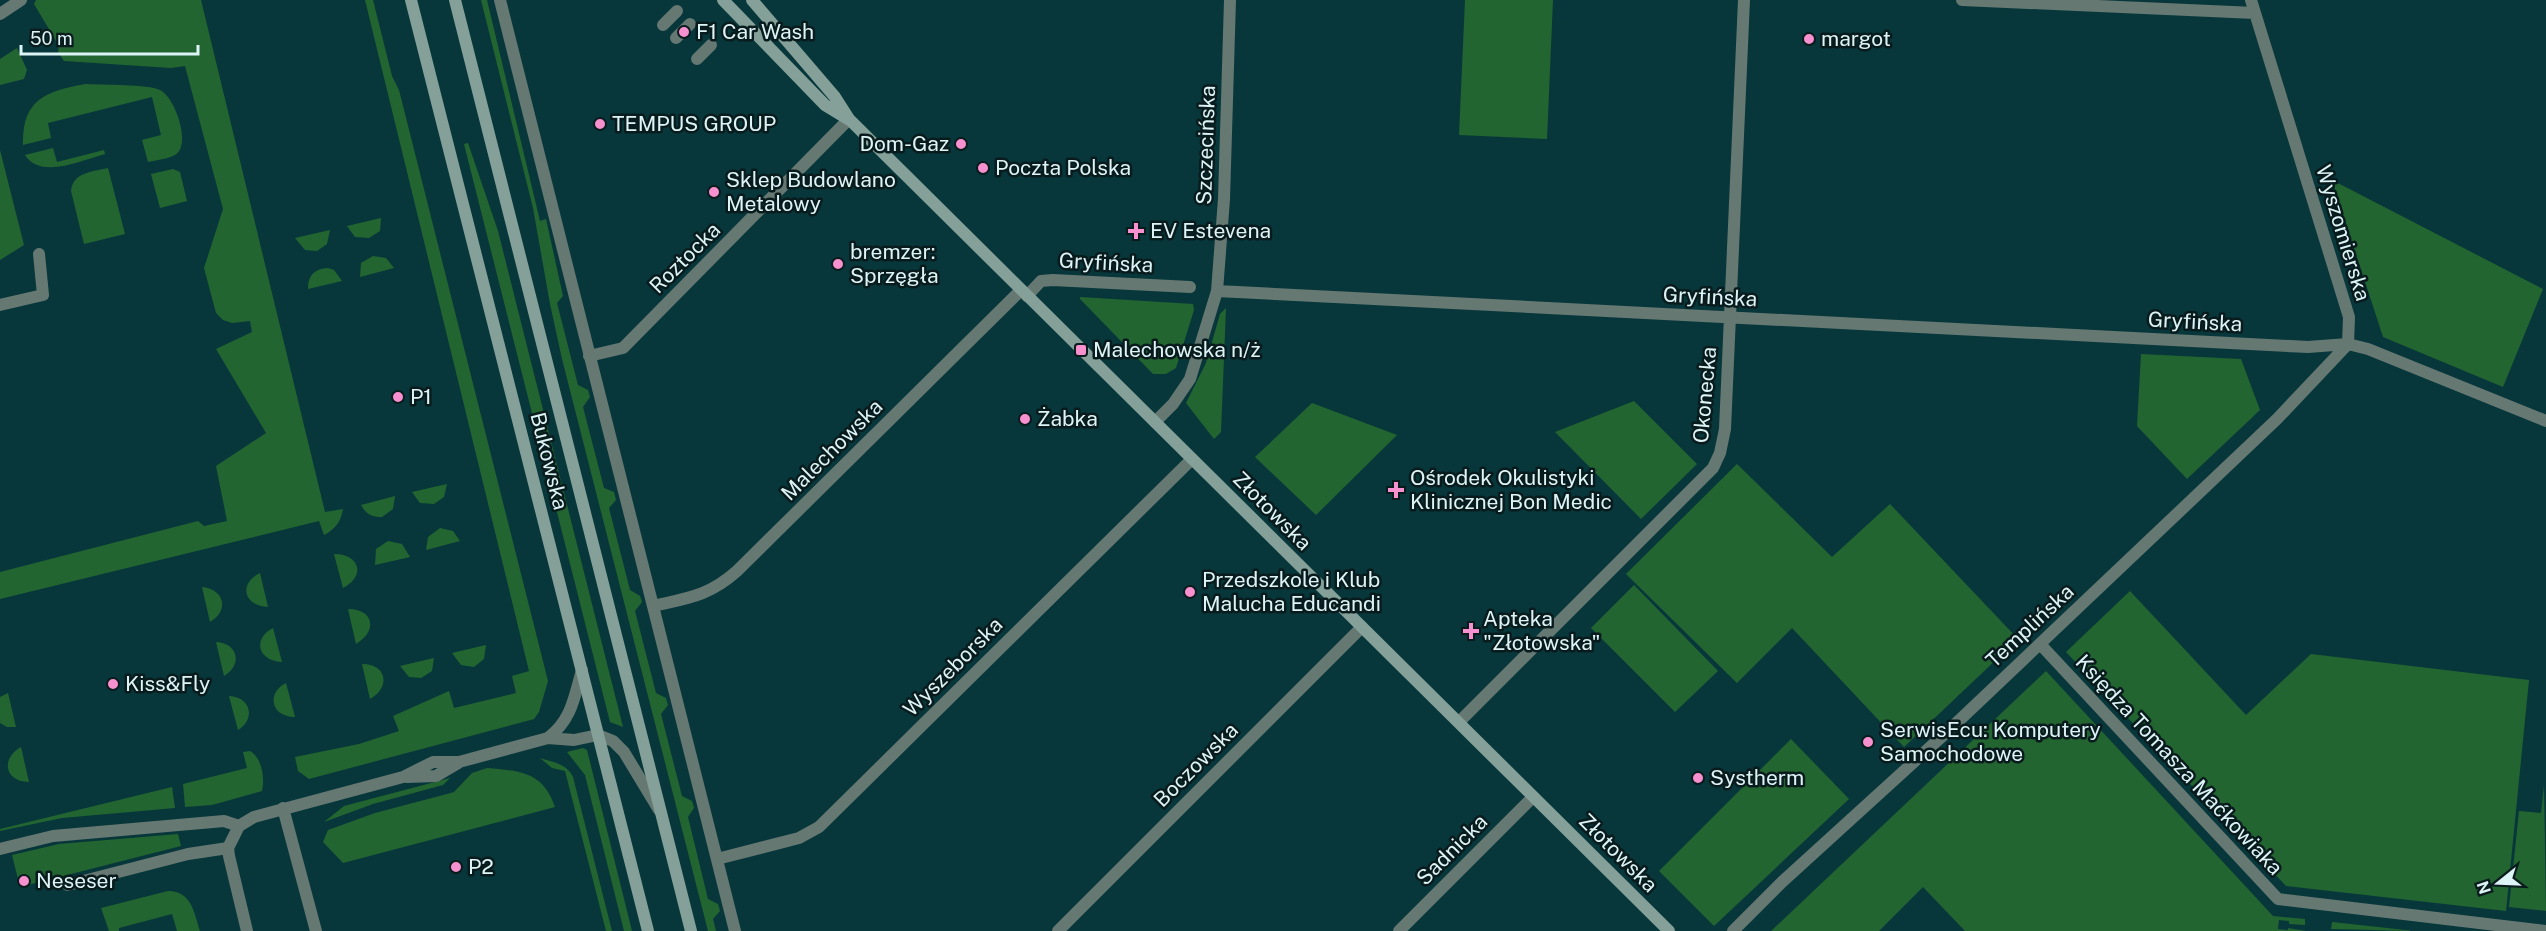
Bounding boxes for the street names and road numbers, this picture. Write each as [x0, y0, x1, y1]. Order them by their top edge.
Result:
street label: Szczecińska [1191, 85, 1220, 205]
street label: Wyszomierska [2311, 162, 2376, 304]
street label: Roztocka [644, 217, 725, 298]
street label: Gryfińska [1058, 248, 1154, 277]
street label: Gryfińska [1662, 282, 1758, 311]
street label: Gryfińska [2147, 307, 2243, 336]
street label: Okonecka [1688, 346, 1721, 444]
street label: Malechowska [776, 394, 887, 505]
street label: Bukowska [525, 410, 574, 512]
street label: Złotowska [1228, 466, 1317, 555]
street label: Templińska [1981, 579, 2079, 673]
street label: Wyszeborska [898, 612, 1007, 721]
street label: Księdza Tomasza Maćkowiaka [2071, 649, 2288, 880]
street label: Boczowska [1148, 717, 1243, 812]
street label: Złotowska [1574, 808, 1663, 897]
street label: Sadnicka [1411, 809, 1492, 890]

